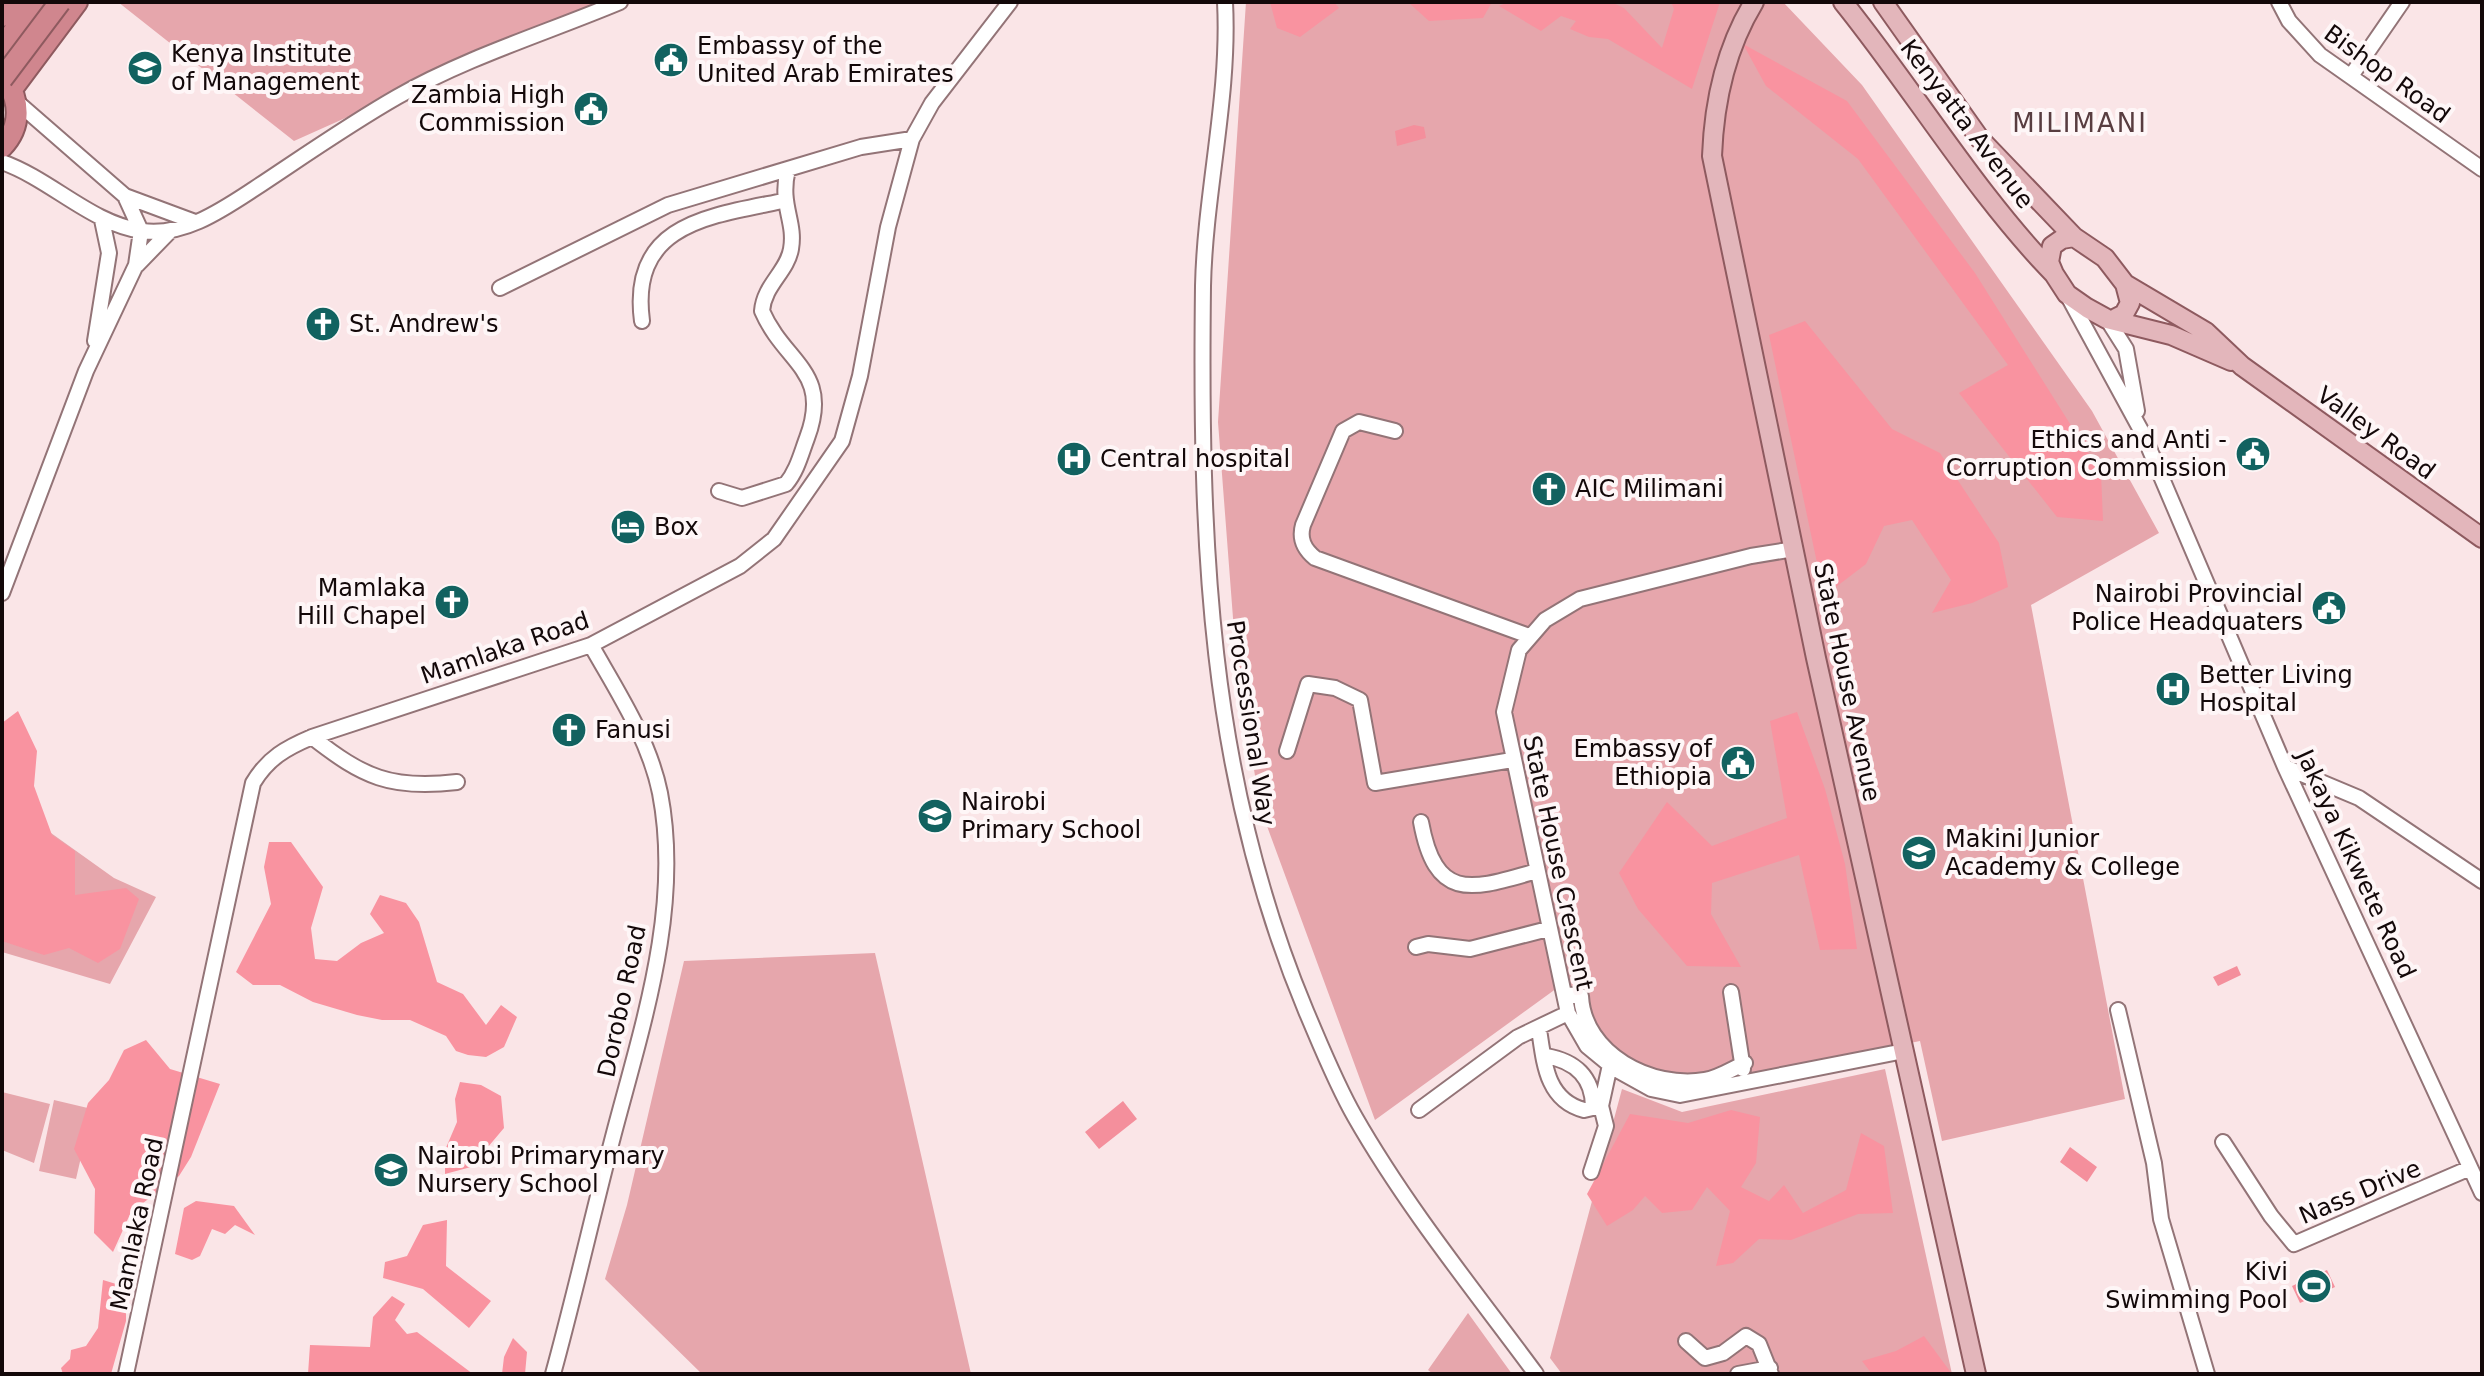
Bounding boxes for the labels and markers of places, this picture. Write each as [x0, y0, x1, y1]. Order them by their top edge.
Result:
place label: Embassy of the United Arab Emirates [697, 32, 954, 88]
place label: Kenya Institute of Management [171, 40, 360, 96]
public building icon: Embassy of the United Arab Emirates [652, 41, 690, 79]
school or university icon: Kenya Institute of Management [126, 49, 164, 87]
place label: Zambia High Commission [411, 81, 565, 137]
public building icon: Zambia High Commission [572, 90, 610, 128]
church icon: St. Andrew's [304, 305, 342, 343]
place label: St. Andrew's [349, 310, 499, 338]
place label: Ethics and Anti - Corruption Commission [1946, 426, 2227, 482]
public building icon: Ethics and Anti - Corruption Commission [2234, 435, 2272, 473]
hospital icon: Central hospital [1055, 440, 1093, 478]
place label: Central hospital [1100, 445, 1290, 473]
church icon: AIC Milimani [1530, 470, 1568, 508]
place label: AIC Milimani [1575, 475, 1724, 503]
hotel icon: Box [609, 508, 647, 546]
place label: Box [654, 513, 699, 541]
place label: Mamlaka Hill Chapel [297, 574, 426, 630]
place label: Nairobi Provincial Police Headquaters [2071, 580, 2303, 636]
church icon: Mamlaka Hill Chapel [433, 583, 471, 621]
public building icon: Nairobi Provincial Police Headquaters [2310, 589, 2348, 627]
place label: Better Living Hospital [2199, 661, 2353, 717]
hospital icon: Better Living Hospital [2154, 670, 2192, 708]
church icon: Fanusi [550, 711, 588, 749]
place label: Fanusi [595, 716, 671, 744]
place label: Embassy of Ethiopia [1574, 735, 1713, 791]
public building icon: Embassy of Ethiopia [1719, 744, 1757, 782]
place label: Nairobi Primary School [961, 788, 1141, 844]
school or university icon: Nairobi Primary School [916, 797, 954, 835]
place label: Makini Junior Academy & College [1945, 825, 2180, 881]
school or university icon: Makini Junior Academy & College [1900, 834, 1938, 872]
place label: Nairobi Primarymary Nursery School [417, 1142, 665, 1198]
school or university icon: Nairobi Primarymary Nursery School [372, 1151, 410, 1189]
place label: Kivi Swimming Pool [2105, 1258, 2288, 1314]
sports icon: Kivi Swimming Pool [2295, 1267, 2333, 1305]

